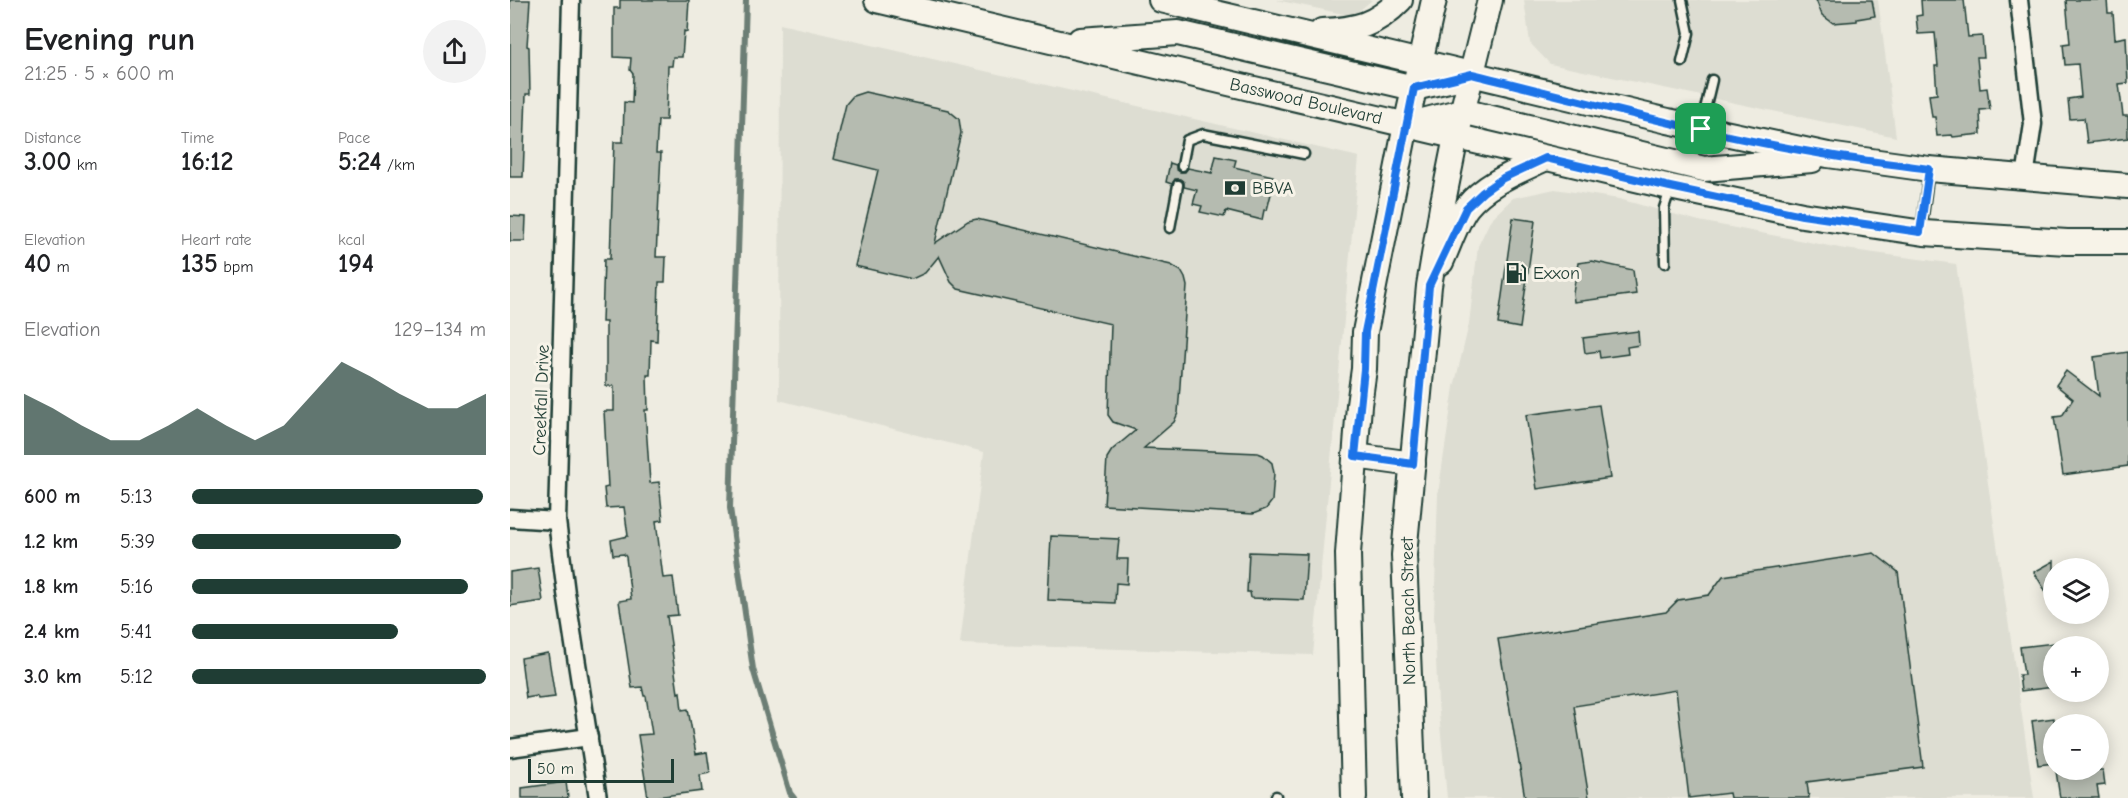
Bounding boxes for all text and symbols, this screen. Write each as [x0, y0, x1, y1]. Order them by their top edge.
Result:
text: Evening run [24, 20, 195, 58]
button: share [423, 20, 486, 83]
text: 21:25 · 5 × 600 m [24, 62, 174, 85]
street label: Basswood Boulevard [1228, 74, 1384, 129]
pin [1675, 103, 1726, 154]
icon: arrive [1684, 112, 1717, 145]
text: Distance [24, 129, 81, 147]
text: Time [181, 129, 214, 147]
text: Pace [338, 129, 370, 147]
text: 3.00 [24, 147, 71, 177]
text: 16:12 [181, 147, 233, 177]
text: 5:24 [338, 147, 382, 177]
text: km [71, 156, 98, 174]
text: /km [382, 156, 415, 174]
bank icon: BBVA [1223, 176, 1247, 200]
place label: BBVA [1252, 178, 1293, 199]
text: Elevation [24, 231, 85, 249]
text: Heart rate [181, 231, 252, 249]
text: kcal [338, 231, 365, 249]
text: 40 [24, 249, 51, 279]
text: 135 [181, 249, 218, 279]
text: 194 [338, 249, 374, 279]
text: m [51, 258, 70, 276]
text: bpm [218, 258, 253, 276]
fuel station icon: Exxon [1504, 261, 1528, 285]
place label: Exxon [1533, 263, 1580, 284]
text: Elevation [24, 318, 101, 341]
text: 129–134 m [394, 318, 486, 341]
street label: Creekfall Drive [529, 344, 554, 456]
text: 600 m [24, 485, 80, 508]
text: 5:13 [120, 485, 153, 508]
text: 1.2 km [24, 530, 78, 553]
text: 5:39 [120, 530, 155, 553]
street label: North Beach Street [1397, 536, 1420, 685]
map controls [2043, 558, 2109, 780]
button: layers [2043, 558, 2109, 624]
text: 1.8 km [24, 575, 79, 598]
text: 5:16 [120, 575, 153, 598]
text: 2.4 km [24, 620, 80, 643]
text: 5:41 [120, 620, 152, 643]
button: + [2043, 636, 2109, 702]
text: 3.0 km [24, 665, 82, 688]
text: 5:12 [120, 665, 153, 688]
button: − [2043, 714, 2109, 780]
scale bar [528, 756, 674, 784]
text: 50 m [537, 760, 574, 778]

